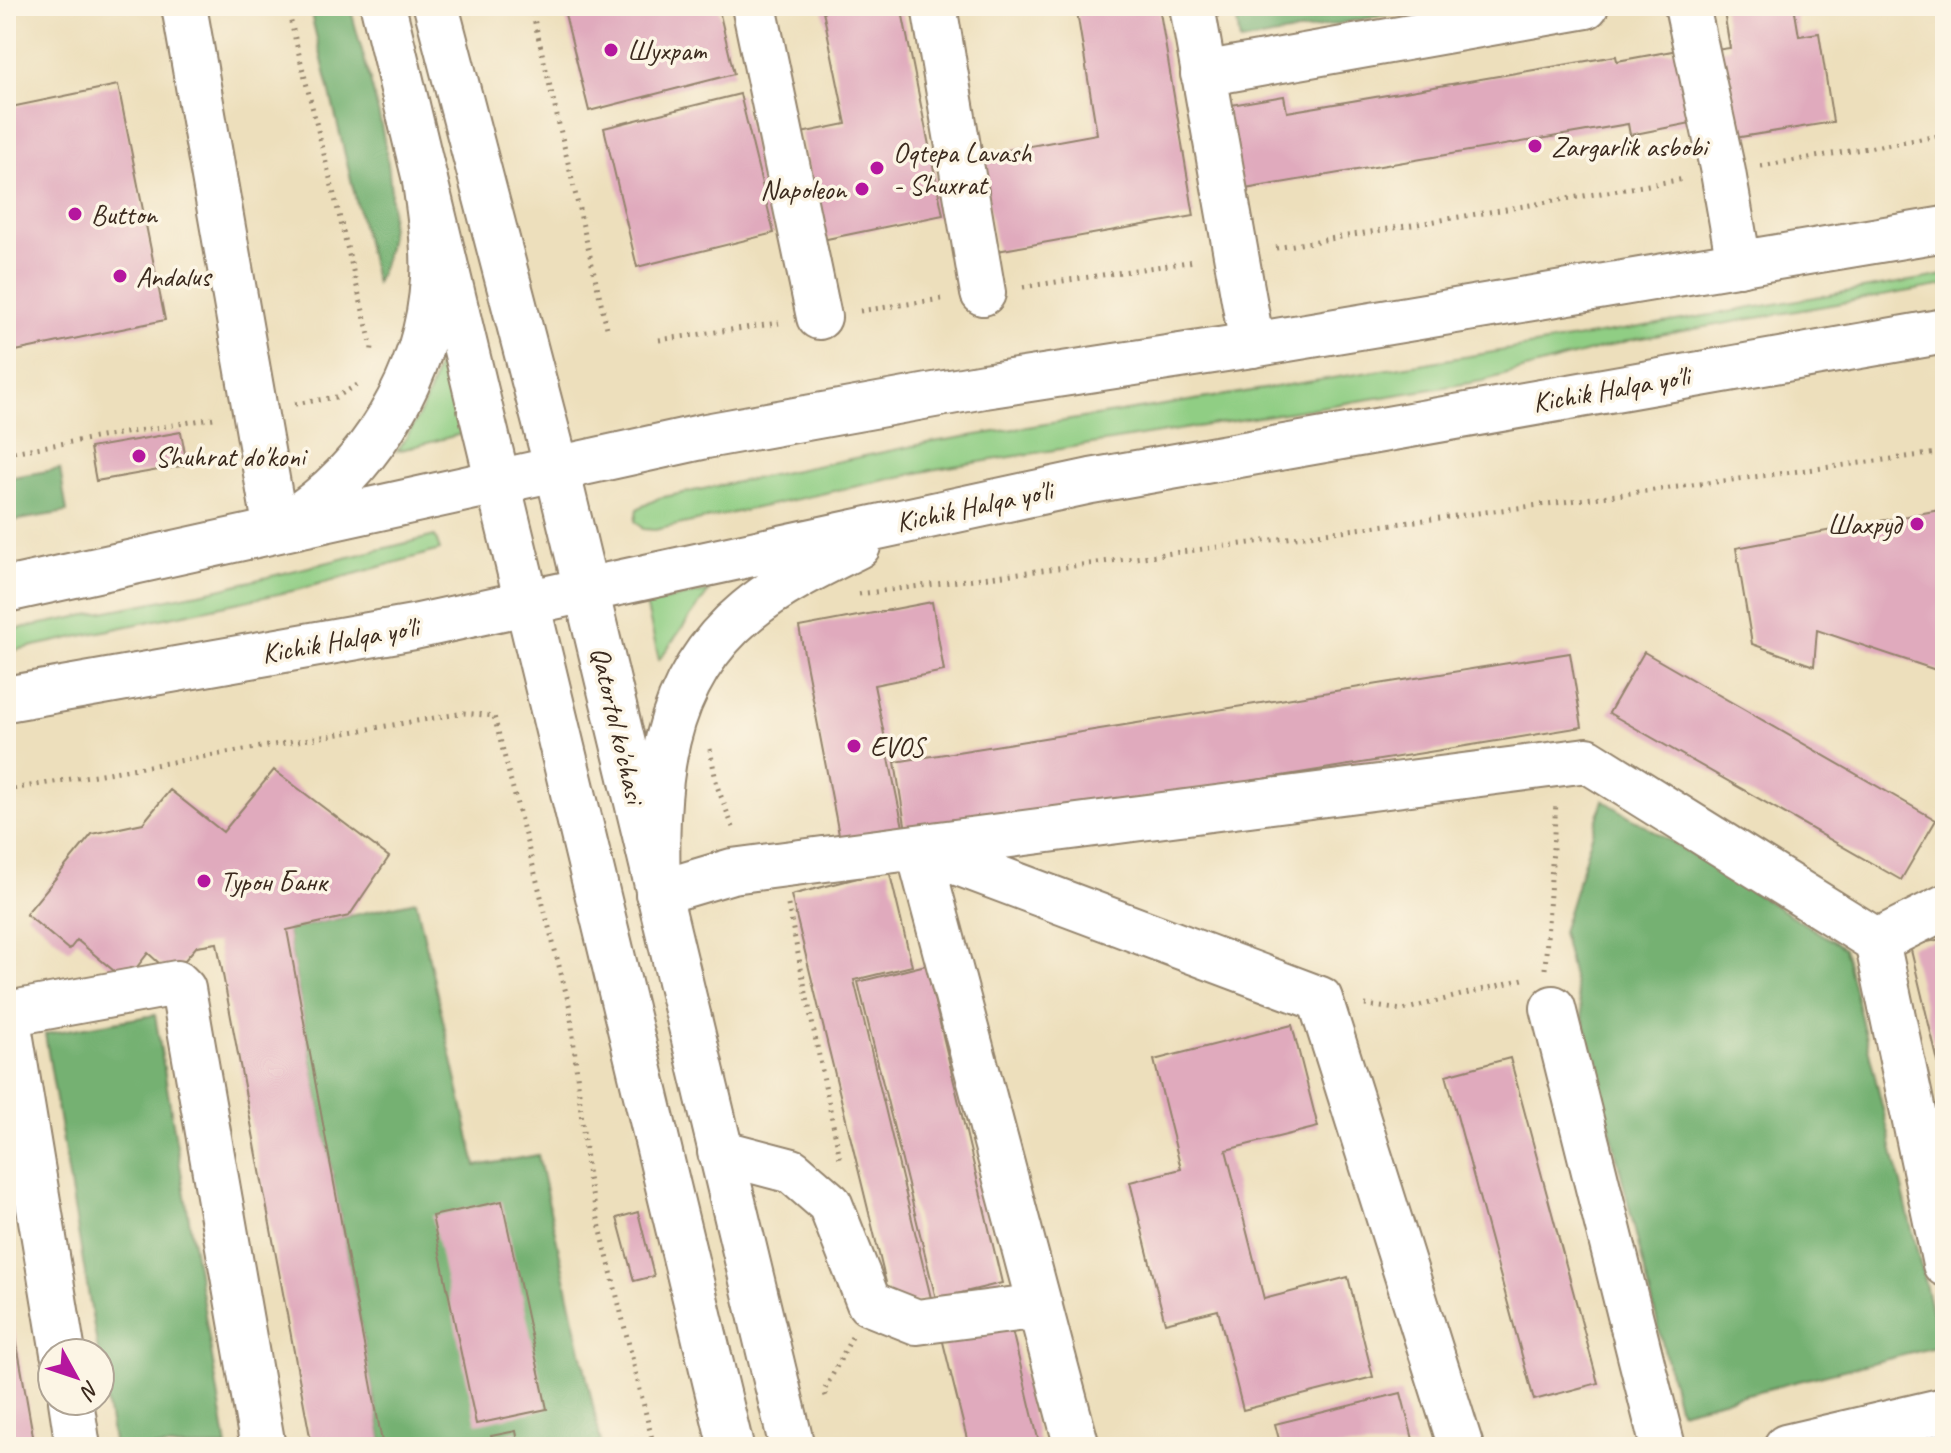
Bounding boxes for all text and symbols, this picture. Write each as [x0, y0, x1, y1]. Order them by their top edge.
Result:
place label: Шухрат [627, 33, 708, 68]
marker: Шухрат [602, 41, 620, 59]
place label: Zargarlik asbobi [1551, 129, 1711, 164]
place label: Oqtepa Lavash - Shuxrat [893, 135, 1032, 202]
marker: Zargarlik asbobi [1526, 137, 1544, 155]
marker: Oqtepa Lavash - Shuxrat [868, 159, 886, 177]
place label: Napoleon [760, 172, 847, 207]
marker: Napoleon [853, 180, 871, 198]
place label: Button [91, 197, 158, 232]
marker: Button [66, 205, 84, 223]
place label: Andalus [136, 259, 213, 294]
marker: Andalus [111, 267, 129, 285]
street label: Kichik Halqa yo'li [1530, 357, 1696, 420]
place label: Shuhrat do'koni [155, 439, 309, 474]
marker: Shuhrat do'koni [130, 447, 148, 465]
street label: Kichik Halqa yo'li [893, 472, 1059, 540]
place label: Шахруд [1827, 507, 1904, 542]
marker: Шахруд [1908, 515, 1926, 533]
street label: Kichik Halqa yo'li [259, 608, 425, 671]
street label: Qatortol ko'chasi [583, 643, 654, 810]
place label: EVOS [870, 729, 928, 764]
marker: EVOS [845, 737, 863, 755]
place label: Турон Банк [220, 864, 329, 899]
marker: Турон Банк [195, 872, 213, 890]
north arrow [36, 1337, 116, 1417]
text: N [73, 1375, 106, 1406]

